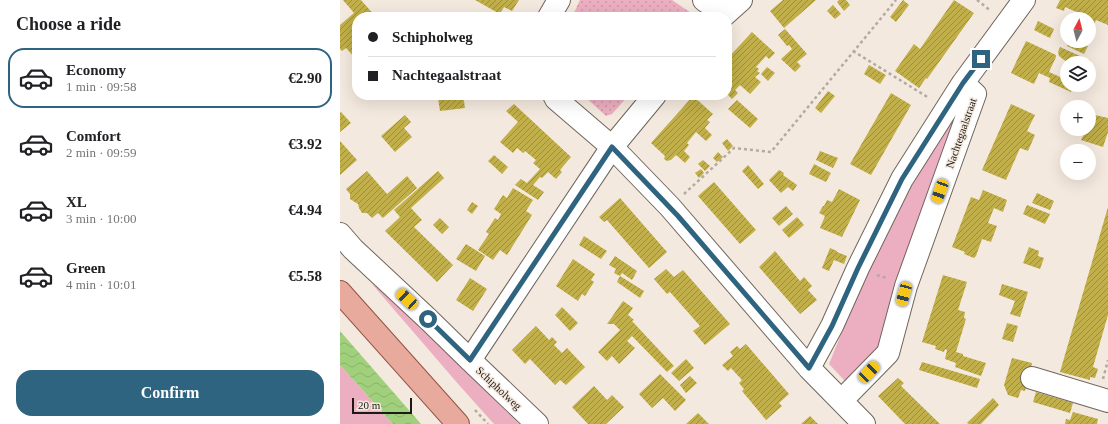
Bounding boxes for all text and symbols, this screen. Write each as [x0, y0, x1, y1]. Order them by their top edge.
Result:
north arrow [1060, 12, 1096, 48]
map controls [1060, 12, 1096, 180]
text: Choose a ride [16, 14, 121, 34]
text: Schipholweg [392, 29, 473, 45]
route end [972, 50, 990, 68]
button: layers [1060, 56, 1096, 92]
icon: car [18, 60, 54, 96]
text: Economy [66, 62, 126, 78]
text: Nachtegaalstraat [392, 67, 501, 83]
text: €2.90 [288, 70, 322, 86]
text: 1 min · 09:58 [66, 79, 136, 94]
street label: Nachtegaalstraat [943, 96, 979, 170]
button: + [1060, 100, 1096, 136]
icon: car [18, 126, 54, 162]
text: Comfort [66, 128, 121, 144]
text: €3.92 [288, 136, 322, 152]
button: − [1060, 144, 1096, 180]
text: 2 min · 09:59 [66, 145, 136, 160]
car [930, 178, 950, 204]
icon: car [18, 192, 54, 228]
text: XL [66, 194, 87, 210]
text: €4.94 [288, 202, 322, 218]
text: 3 min · 10:00 [66, 211, 136, 226]
icon: car [18, 258, 54, 294]
text: Green [66, 260, 106, 276]
text: €5.58 [288, 268, 322, 284]
text: 4 min · 10:01 [66, 277, 136, 292]
car [895, 281, 913, 307]
car [394, 286, 420, 312]
route start [419, 310, 437, 328]
car [856, 359, 882, 385]
street label: Schipholweg [474, 364, 524, 412]
button: Confirm [16, 370, 324, 416]
scale bar [352, 396, 412, 415]
text: 20 m [358, 399, 380, 411]

